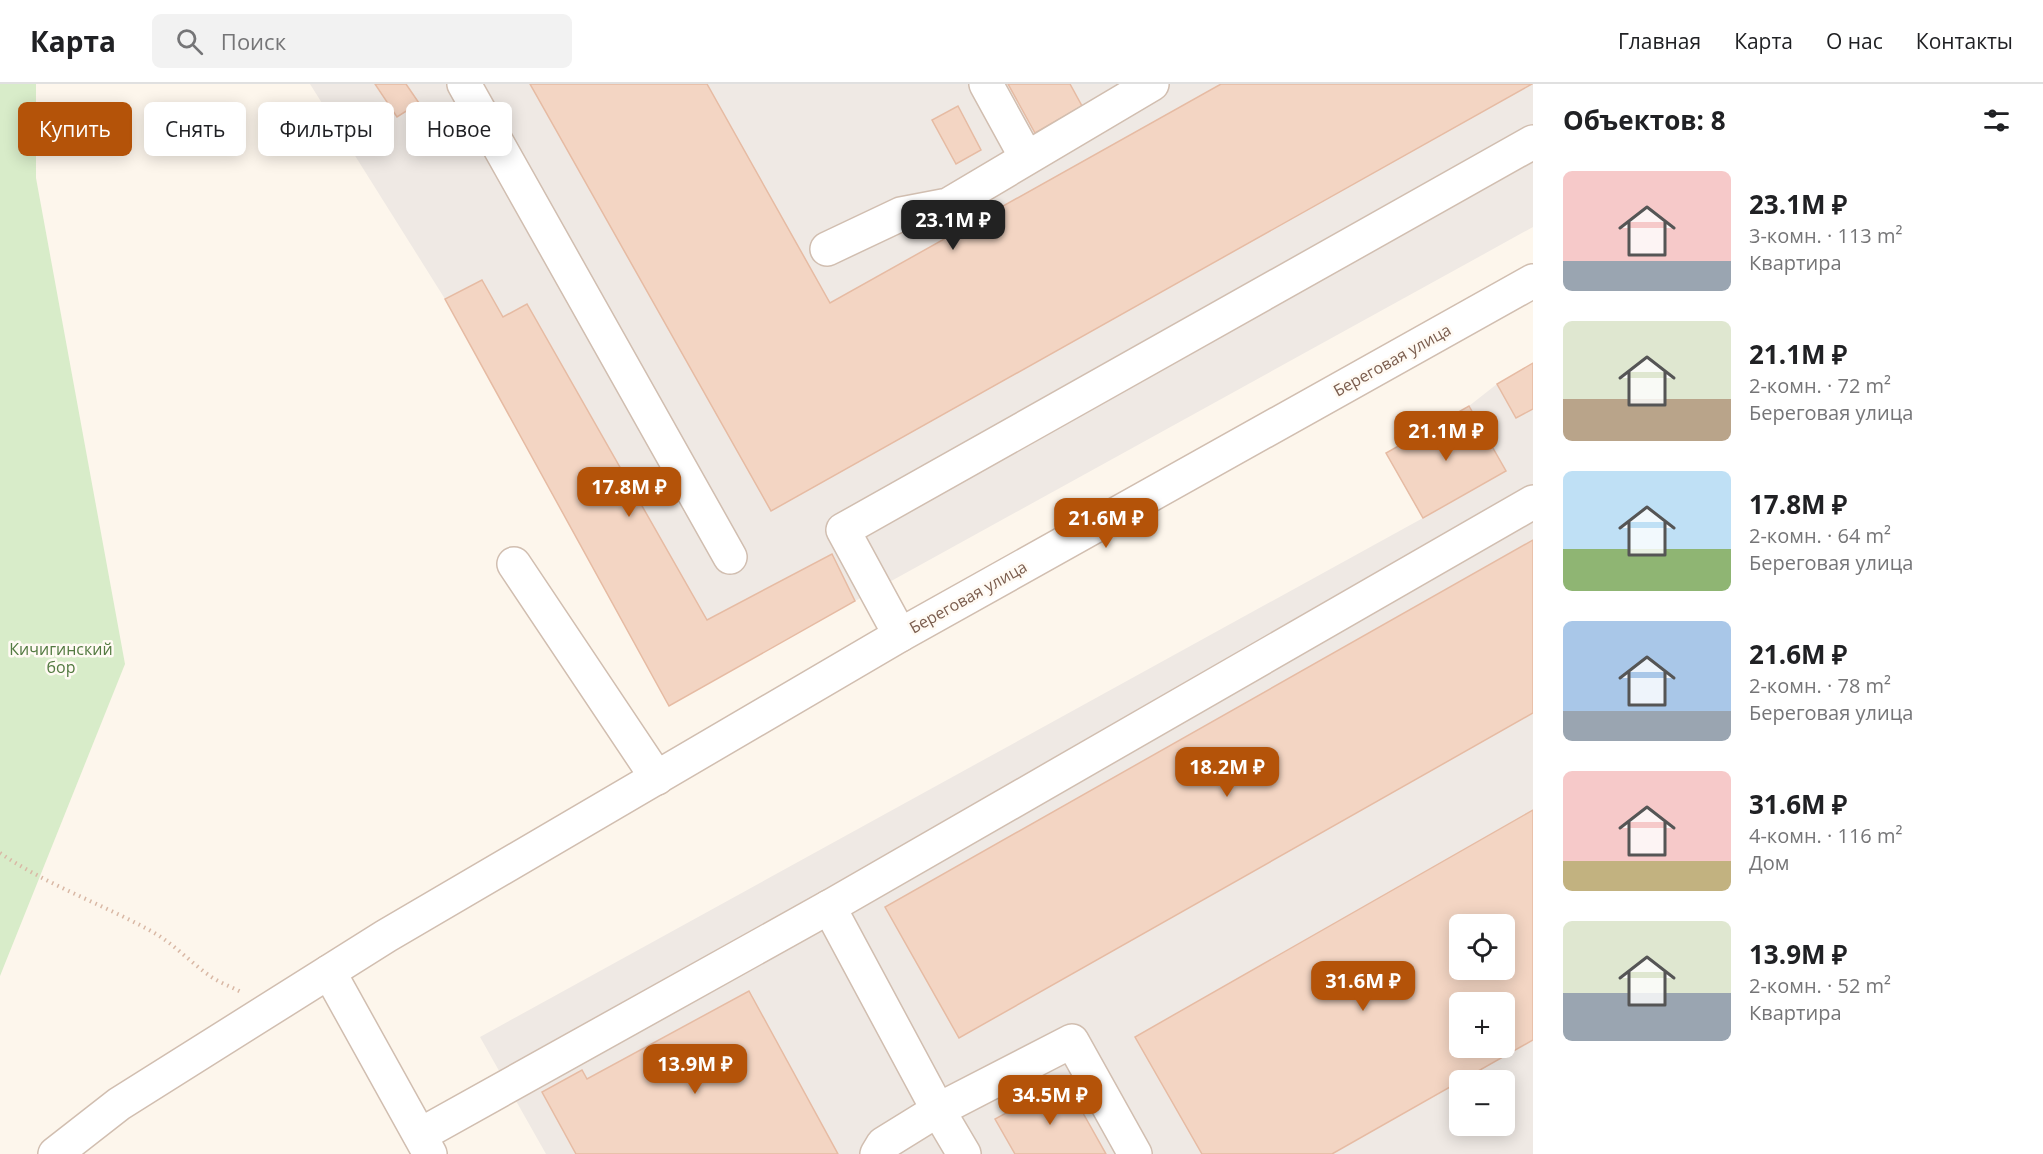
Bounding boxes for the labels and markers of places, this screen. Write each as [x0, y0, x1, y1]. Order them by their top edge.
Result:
pin: 23.1M ₽ [898, 200, 1008, 251]
pin: 21.1M ₽ [1391, 411, 1501, 462]
pin: 17.8M ₽ [574, 467, 684, 518]
pin: 21.6M ₽ [1051, 498, 1161, 549]
pin: 18.2M ₽ [1172, 747, 1282, 798]
pin: 31.6M ₽ [1308, 961, 1418, 1012]
pin: 13.9M ₽ [640, 1044, 750, 1095]
pin: 34.5M ₽ [995, 1075, 1105, 1126]

